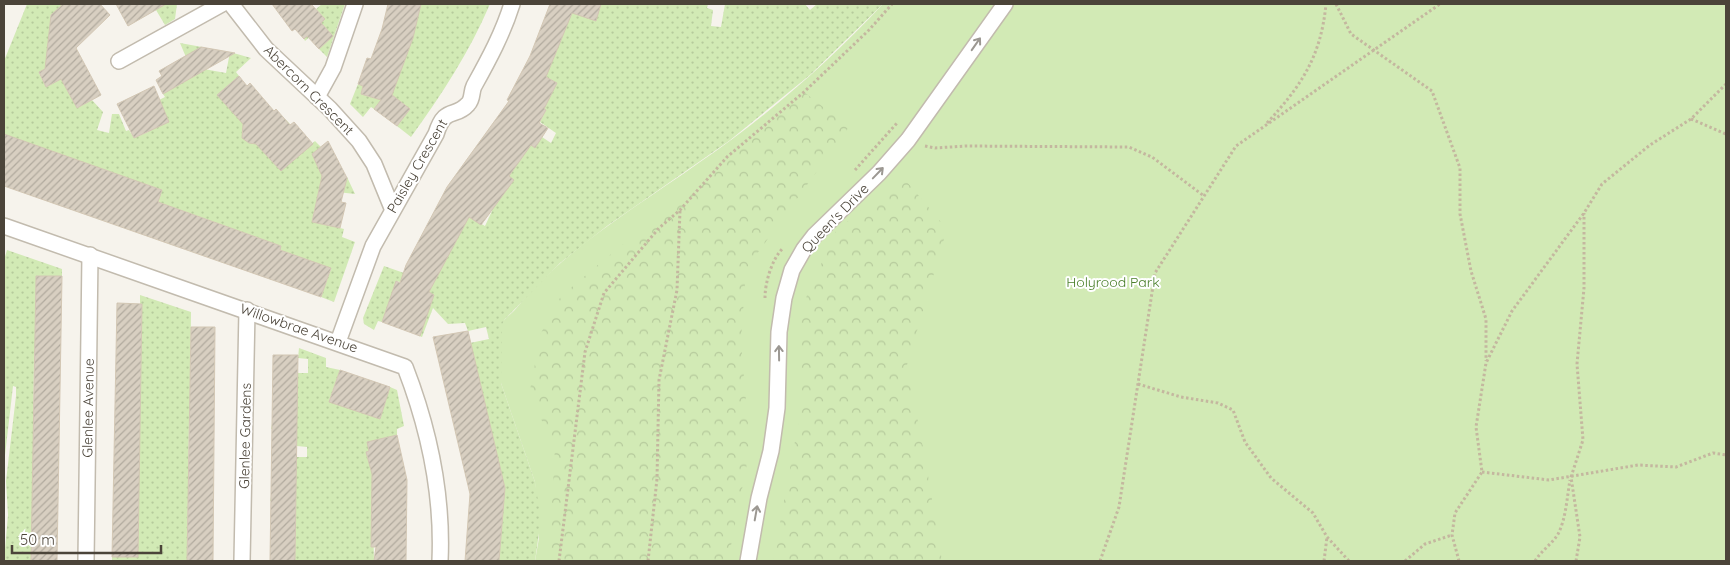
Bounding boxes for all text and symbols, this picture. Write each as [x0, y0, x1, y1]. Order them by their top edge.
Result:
one-way arrow [971, 37, 981, 51]
street label: Abercorn Crescent [260, 41, 358, 139]
street label: Paisley Crescent [383, 116, 451, 216]
one-way arrow [872, 167, 884, 179]
street label: Queen's Drive [797, 179, 873, 256]
park label: Holyrood Park [1066, 273, 1160, 291]
street label: Willowbrae Avenue [238, 299, 360, 357]
one-way arrow [774, 345, 784, 362]
street label: Glenlee Avenue [78, 358, 98, 458]
street label: Glenlee Gardens [235, 383, 255, 489]
one-way arrow [752, 506, 762, 522]
scale bar [12, 522, 161, 554]
text: 50 m [20, 530, 55, 549]

